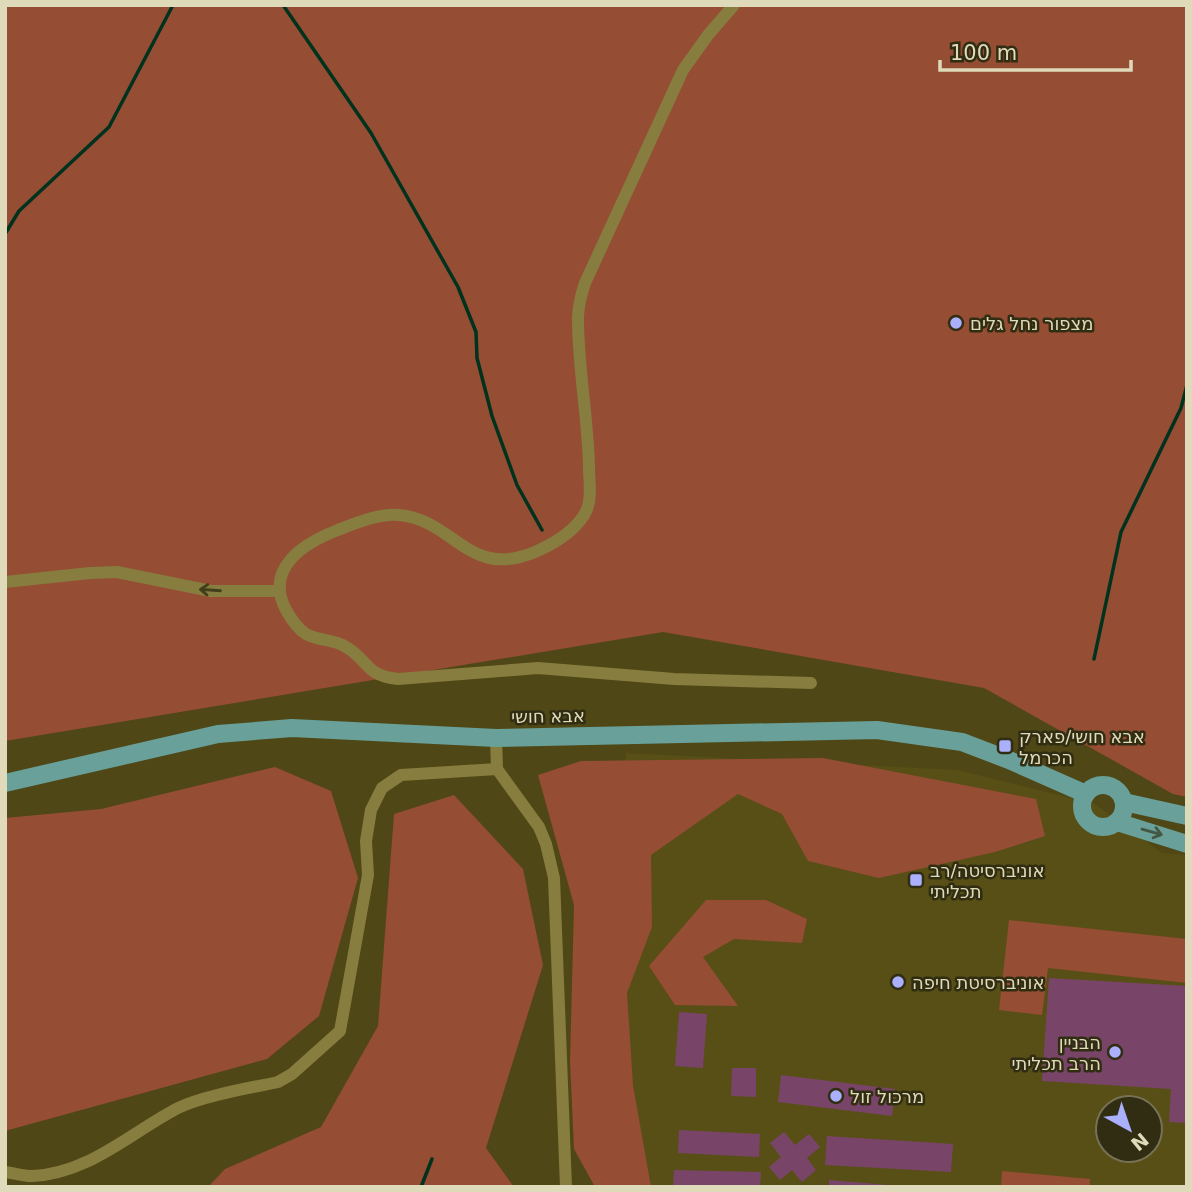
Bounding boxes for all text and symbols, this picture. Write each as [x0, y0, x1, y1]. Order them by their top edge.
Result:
scale bar [940, 28, 1131, 72]
text: 100 m [950, 41, 1017, 65]
place label: מצפור נחל גלים [970, 313, 1093, 334]
marker: מצפור נחל גלים [948, 315, 964, 331]
one-way arrow [199, 584, 222, 597]
street label: אבא חושי [511, 705, 585, 727]
place label: אבא חושי/פארק הכרמל [1019, 726, 1145, 768]
marker: אבא חושי/פארק הכרמל [997, 738, 1013, 754]
one-way arrow [1141, 826, 1163, 839]
place label: אוניברסיטה/רב תכליתי [930, 860, 1045, 902]
marker: אוניברסיטה/רב תכליתי [908, 872, 924, 888]
place label: אוניברסיטת חיפה [912, 972, 1044, 993]
marker: אוניברסיטת חיפה [890, 974, 906, 990]
place label: הבניין הרב תכליתי [1011, 1032, 1101, 1074]
marker: הבניין הרב תכליתי [1107, 1044, 1123, 1060]
place label: מרכול זול [850, 1086, 924, 1107]
marker: מרכול זול [828, 1088, 844, 1104]
north arrow [1094, 1094, 1164, 1164]
text: N [1127, 1128, 1153, 1156]

